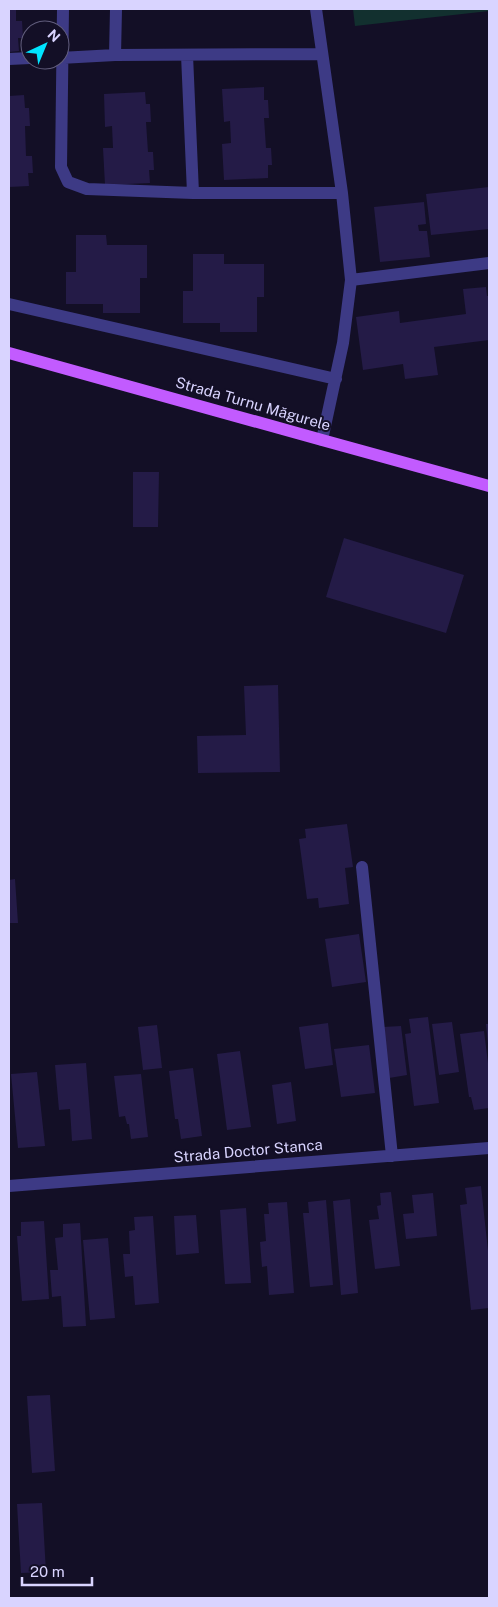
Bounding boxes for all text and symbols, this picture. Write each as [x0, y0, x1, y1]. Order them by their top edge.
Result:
north arrow [20, 20, 70, 70]
text: N [45, 26, 64, 45]
street label: Strada Turnu Măgurele [174, 373, 333, 434]
street label: Strada Doctor Stanca [173, 1136, 323, 1165]
scale bar [22, 1554, 92, 1586]
text: 20 m [30, 1563, 65, 1580]

